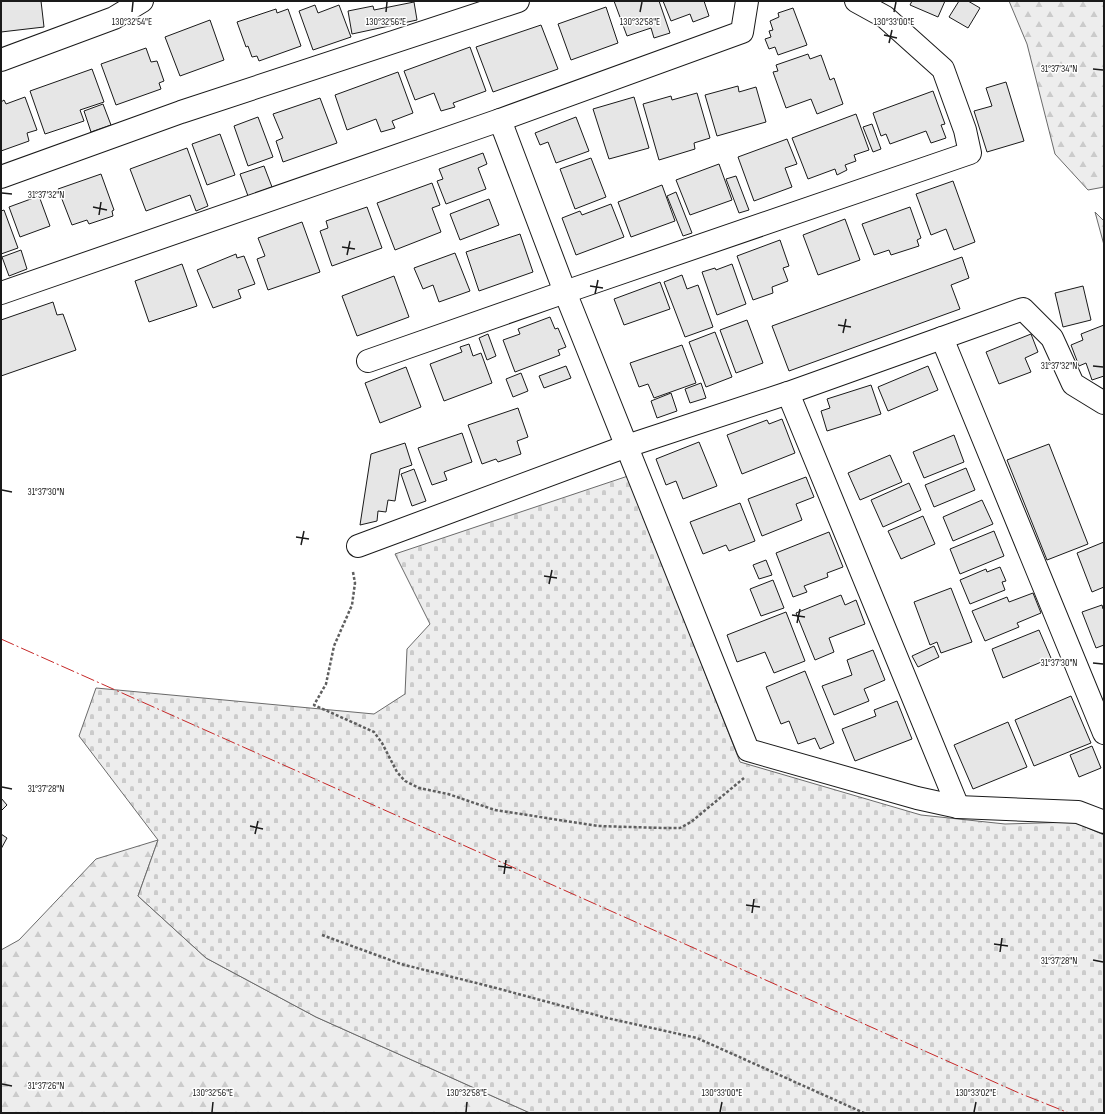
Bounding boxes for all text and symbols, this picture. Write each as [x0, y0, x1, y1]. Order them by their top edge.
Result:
text: 130°32'54"E [112, 16, 152, 28]
text: 130°32'56"E [366, 16, 406, 28]
text: 130°32'58"E [620, 16, 660, 28]
text: 130°33'00"E [874, 16, 914, 28]
text: 31°37'34"N [1041, 63, 1077, 75]
text: 31°37'32"N [28, 189, 64, 201]
text: 31°37'32"N [1041, 360, 1077, 372]
text: 31°37'30"N [28, 486, 64, 498]
text: 31°37'30"N [1041, 657, 1077, 669]
text: 31°37'28"N [28, 783, 64, 795]
text: 31°37'28"N [1041, 955, 1077, 967]
text: 31°37'26"N [28, 1080, 64, 1092]
text: 130°32'56"E [193, 1087, 233, 1099]
text: 130°32'58"E [447, 1087, 487, 1099]
text: 130°33'00"E [702, 1087, 742, 1099]
text: 130°33'02"E [956, 1087, 996, 1099]

